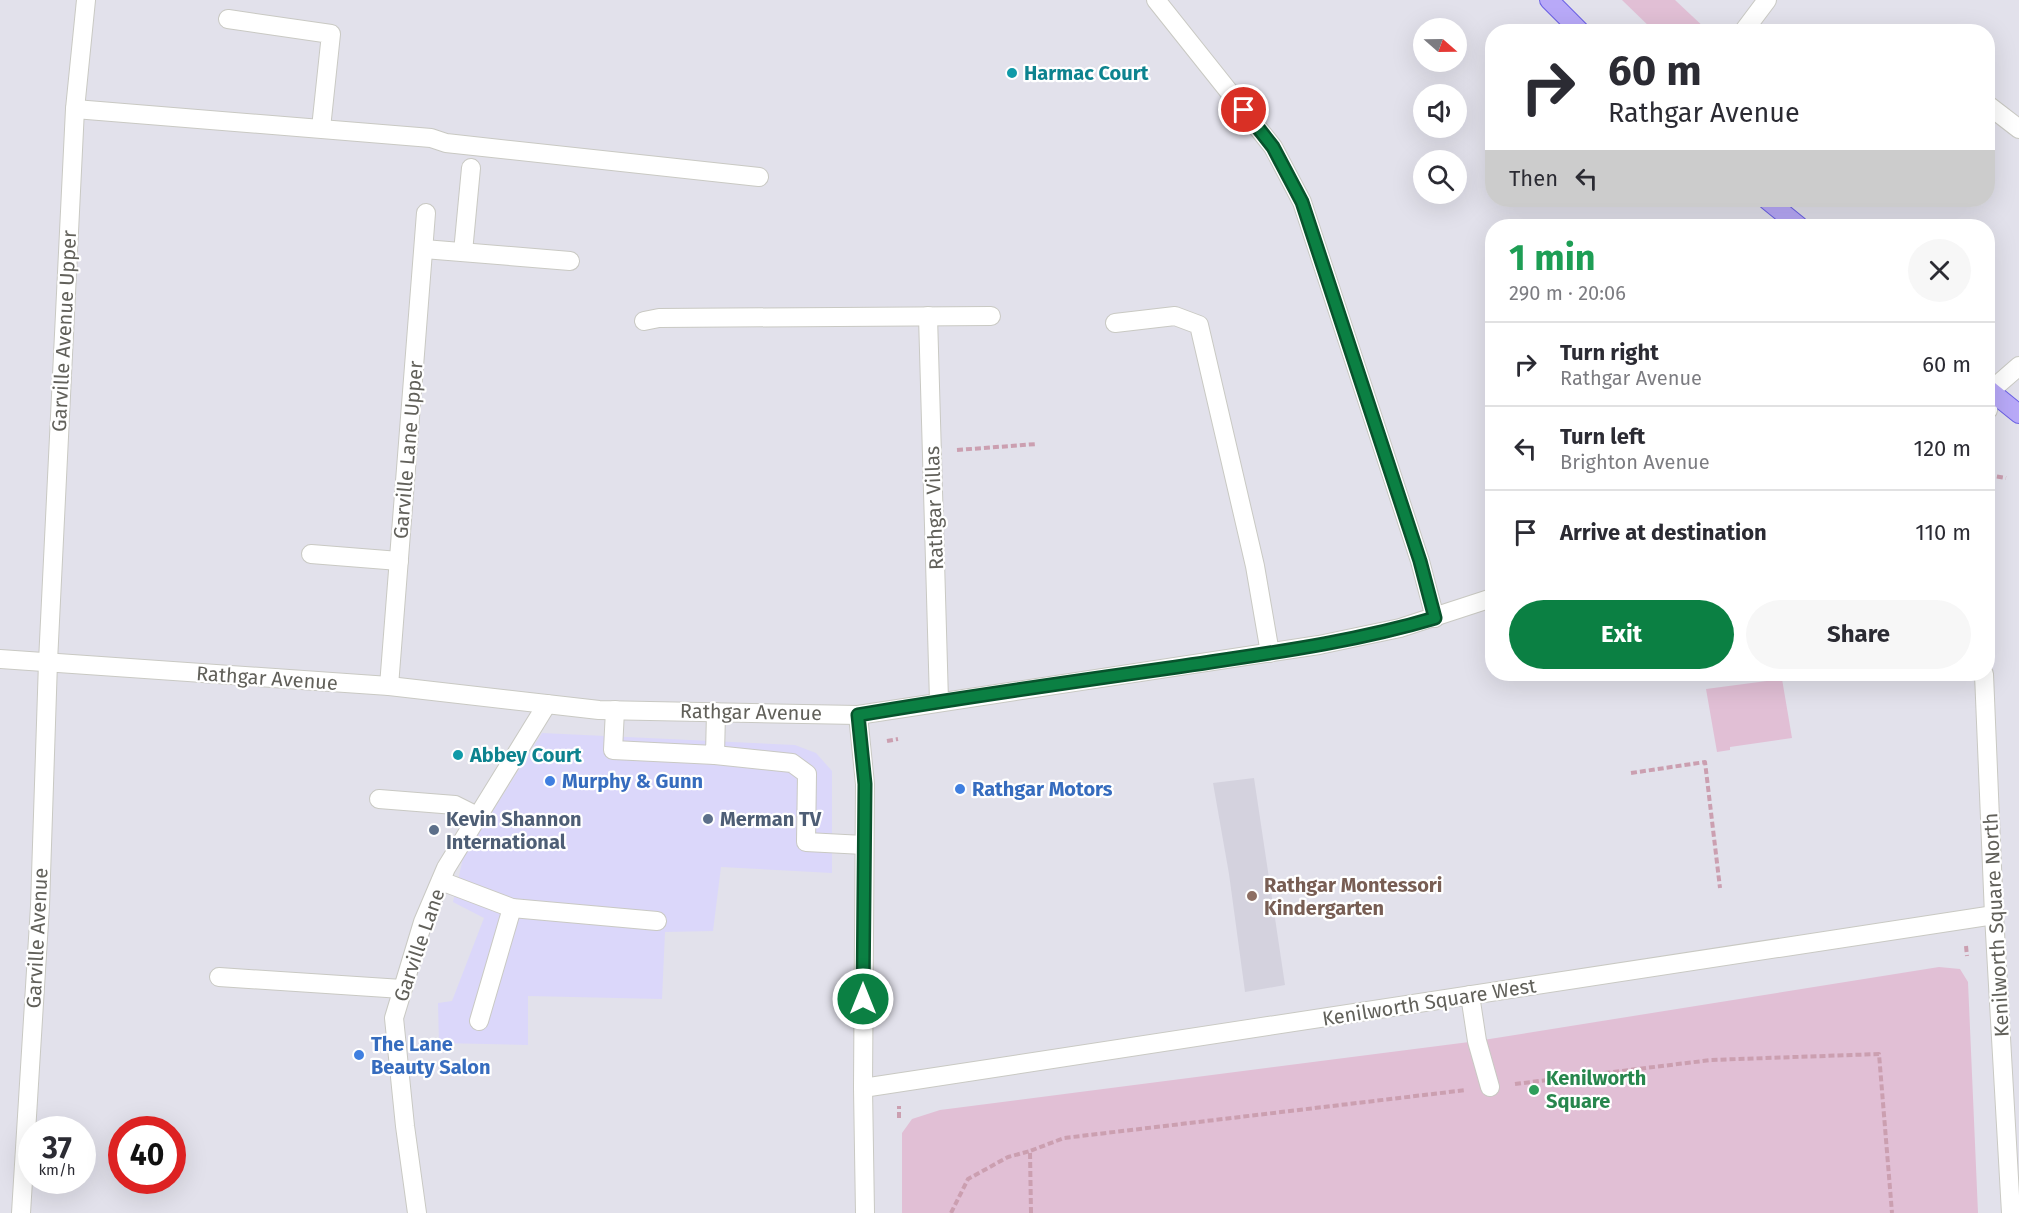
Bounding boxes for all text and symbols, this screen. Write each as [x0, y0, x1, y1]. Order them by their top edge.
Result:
north arrow [1413, 18, 1467, 72]
map controls [1413, 18, 1467, 204]
text: 60 m [1608, 46, 1702, 96]
icon: right [1509, 48, 1587, 126]
place label: Harmac Court [1024, 61, 1149, 85]
marker: Harmac Court [1005, 66, 1019, 80]
pin [1218, 84, 1269, 135]
button: sound [1413, 84, 1467, 138]
icon: arrive [1227, 93, 1260, 126]
text: Rathgar Avenue [1608, 97, 1800, 129]
button: search [1413, 150, 1467, 204]
icon: left [1570, 162, 1603, 195]
text: Then [1509, 165, 1558, 192]
street label: Garville Avenue Upper [47, 229, 81, 432]
text: 1 min [1509, 236, 1596, 280]
button: close [1908, 239, 1971, 302]
text: 290 m · 20:06 [1509, 281, 1626, 305]
text: Turn right [1560, 339, 1659, 366]
icon: right [1509, 348, 1542, 381]
text: 60 m [1922, 351, 1971, 378]
street label: Garville Lane Upper [388, 360, 428, 540]
text: Rathgar Avenue [1560, 366, 1702, 390]
text: Turn left [1560, 423, 1645, 450]
icon: left [1509, 432, 1542, 465]
text: 120 m [1914, 435, 1971, 462]
street label: Rathgar Villas [920, 446, 948, 570]
text: Brighton Avenue [1560, 450, 1710, 474]
icon: arrive [1509, 516, 1542, 549]
text: Arrive at destination [1560, 519, 1767, 546]
text: 110 m [1915, 519, 1971, 546]
button: Exit [1509, 600, 1734, 669]
button: Share [1746, 600, 1971, 669]
street label: Rathgar Avenue [195, 661, 339, 695]
street label: Rathgar Avenue [680, 699, 822, 725]
place label: Abbey Court [469, 743, 582, 767]
marker: Abbey Court [451, 748, 465, 762]
place label: Murphy & Gunn [562, 769, 703, 793]
marker: Murphy & Gunn [543, 774, 557, 788]
place label: Rathgar Motors [972, 777, 1113, 801]
marker: Rathgar Motors [953, 782, 967, 796]
place label: Kevin Shannon International [446, 807, 582, 854]
place label: Merman TV [720, 807, 822, 831]
marker: Merman TV [701, 812, 715, 826]
street label: Kenilworth Square North [1978, 812, 2014, 1038]
marker: Kevin Shannon International [427, 823, 441, 837]
street label: Garville Avenue [21, 867, 53, 1009]
place label: Rathgar Montessori Kindergarten [1264, 873, 1443, 920]
street label: Garville Lane [388, 885, 450, 1005]
marker: Rathgar Montessori Kindergarten [1245, 889, 1259, 903]
position arrow [831, 967, 895, 1031]
street label: Kenilworth Square West [1320, 973, 1538, 1031]
place label: The Lane Beauty Salon [371, 1032, 491, 1079]
marker: The Lane Beauty Salon [352, 1048, 366, 1062]
place label: Kenilworth Square [1546, 1066, 1646, 1113]
marker: Kenilworth Square [1527, 1083, 1541, 1097]
speed limit sign: 40 [108, 1116, 186, 1194]
text: 37 [42, 1130, 72, 1166]
text: km/h [38, 1161, 76, 1179]

